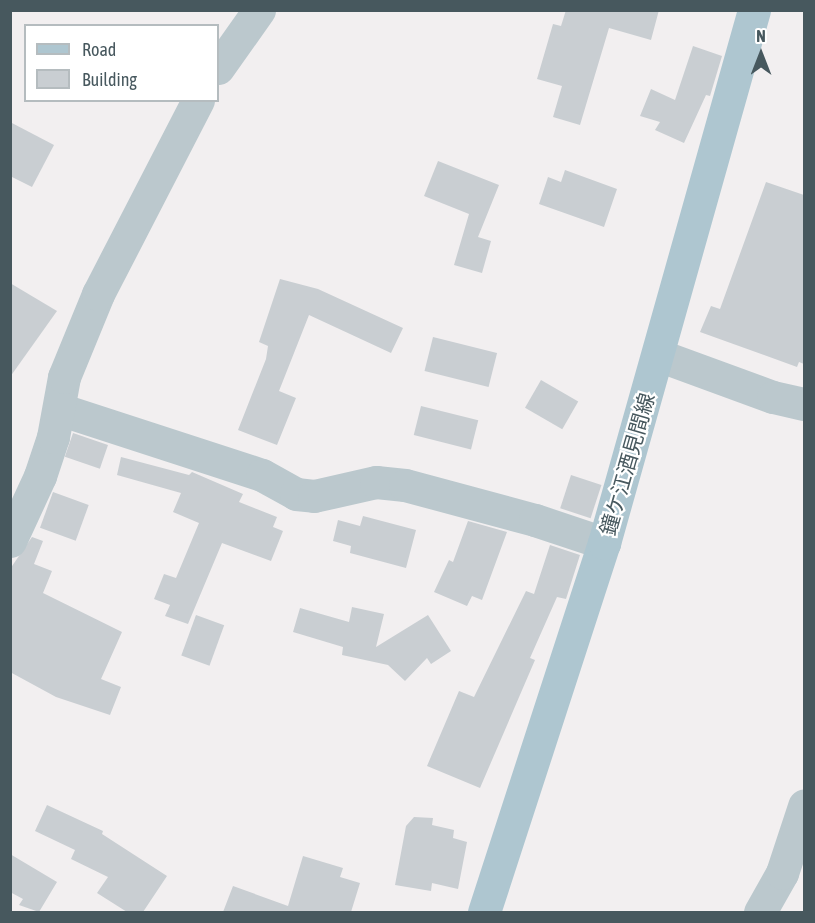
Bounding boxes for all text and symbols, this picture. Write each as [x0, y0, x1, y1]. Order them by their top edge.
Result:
legend [24, 24, 219, 102]
north arrow [731, 24, 791, 84]
text: N [756, 27, 766, 45]
text: Road [82, 39, 116, 60]
text: Building [82, 69, 137, 90]
street label: 鐘ケ江酒見間線 [595, 390, 659, 538]

